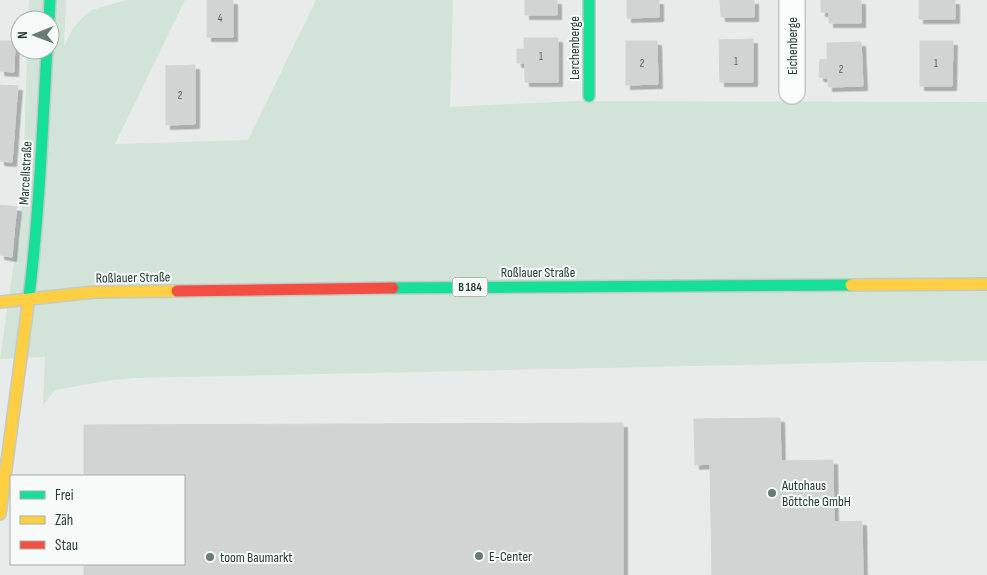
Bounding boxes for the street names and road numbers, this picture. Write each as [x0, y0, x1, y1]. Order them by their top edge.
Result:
street label: Lerchenberge [566, 16, 583, 80]
street label: Eichenberge [784, 17, 801, 75]
street label: Marcellstraße [15, 141, 36, 205]
street label: Roßlauer Straße [501, 264, 575, 281]
street label: Roßlauer Straße [96, 268, 170, 287]
road number: B 184 [452, 278, 488, 296]

